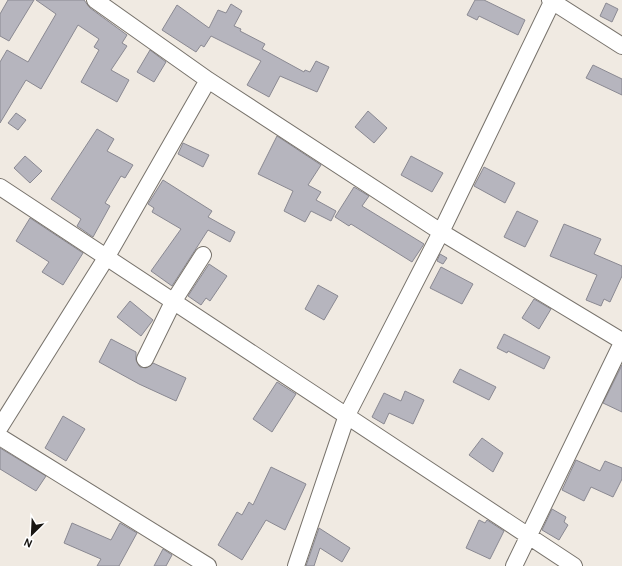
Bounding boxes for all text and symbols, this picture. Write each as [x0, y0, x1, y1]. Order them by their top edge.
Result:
north arrow [12, 514, 52, 554]
text: N [22, 534, 35, 550]

